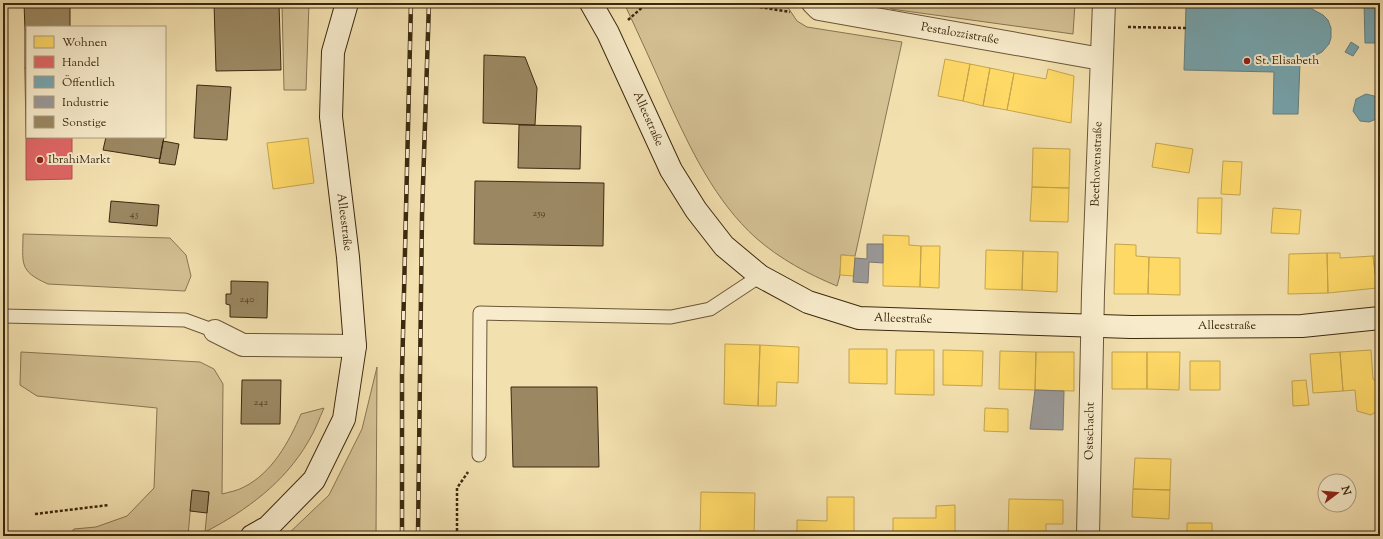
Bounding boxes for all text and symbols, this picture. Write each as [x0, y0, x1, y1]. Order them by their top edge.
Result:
street label: Pestalozzistraße [919, 18, 1001, 50]
legend [26, 26, 166, 138]
text: Wohnen [62, 34, 107, 52]
place label: St. Elisabeth [1255, 52, 1319, 70]
text: Handel [62, 54, 100, 72]
marker: St. Elisabeth [1242, 56, 1252, 66]
text: Öffentlich [62, 74, 115, 92]
street label: Alleestraße [628, 89, 668, 150]
text: Industrie [62, 94, 109, 112]
text: Sonstige [62, 114, 107, 132]
street label: Beethovenstraße [1087, 121, 1107, 207]
place label: IbrahiMarkt [48, 151, 111, 169]
marker: IbrahiMarkt [35, 155, 45, 165]
street label: Alleestraße [332, 192, 357, 252]
house number: 259 [533, 206, 546, 221]
house number: 43 [129, 207, 139, 222]
house number: 240 [240, 292, 254, 307]
street label: Alleestraße [874, 309, 933, 329]
street label: Alleestraße [1198, 317, 1257, 335]
house number: 242 [254, 395, 269, 410]
street label: Ostschacht [1080, 402, 1100, 460]
north arrow [1317, 473, 1357, 513]
text: N [1336, 483, 1355, 497]

